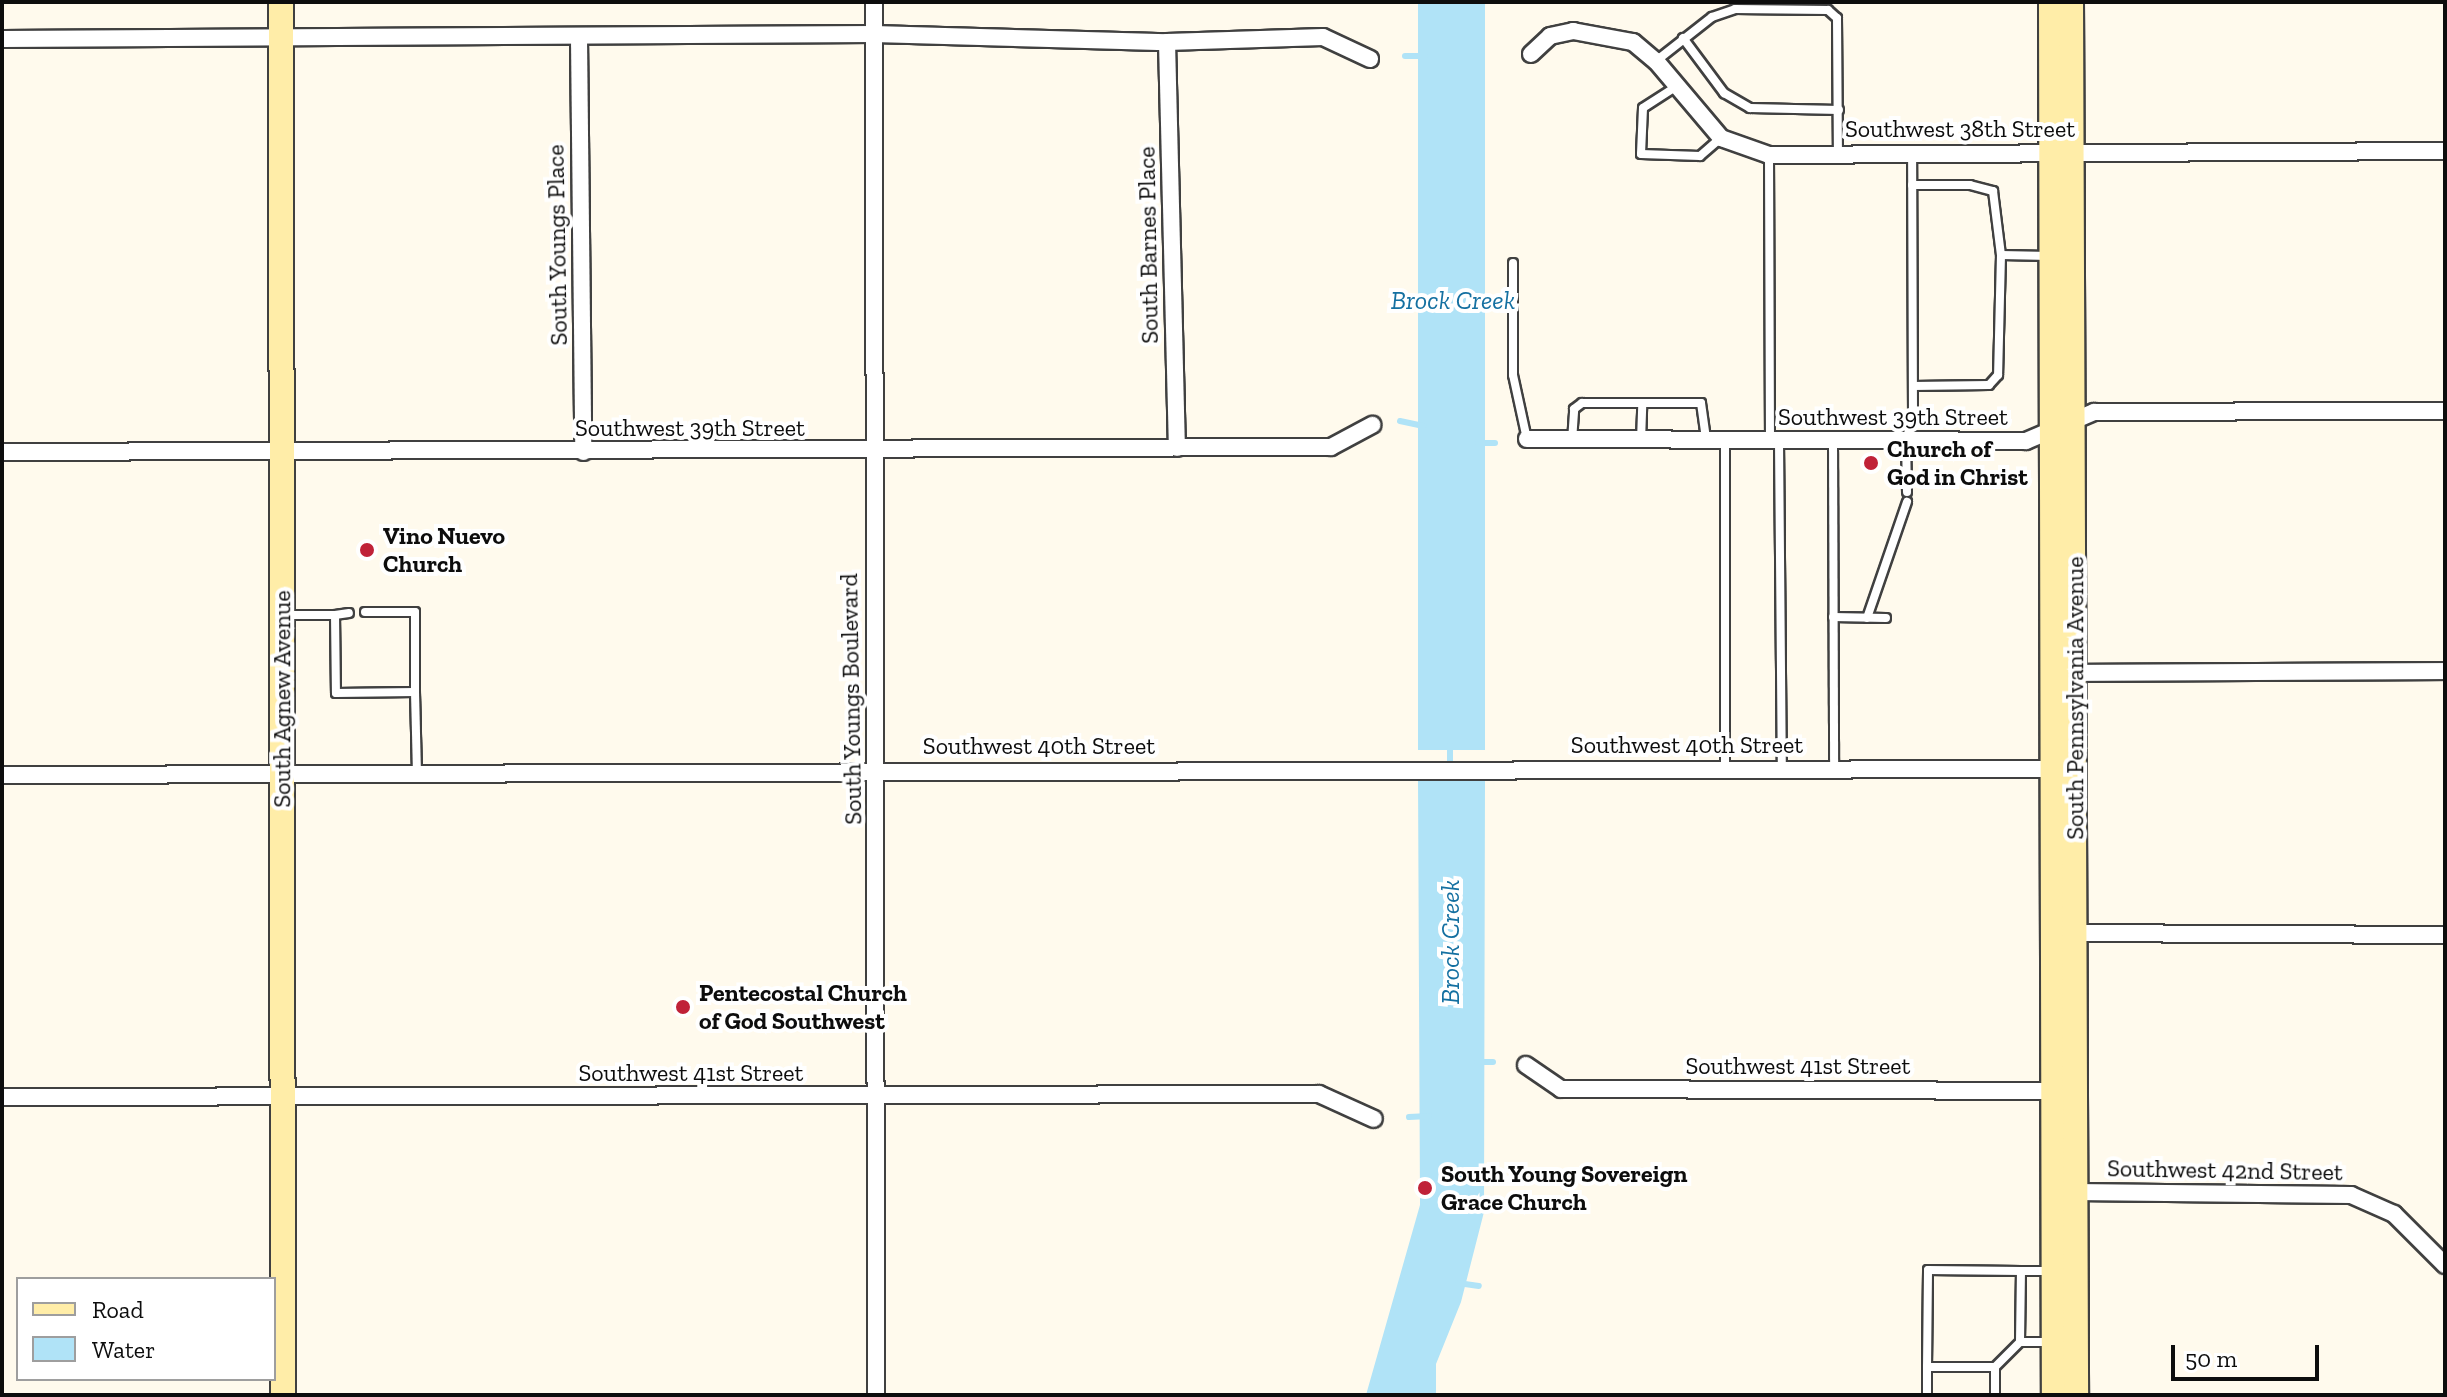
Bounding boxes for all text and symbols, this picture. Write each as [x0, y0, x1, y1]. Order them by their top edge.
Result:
street label: Southwest 38th Street [1845, 115, 2075, 143]
street label: South Youngs Place [541, 144, 573, 346]
street label: South Barnes Place [1132, 146, 1164, 344]
water label: Brock Creek [1391, 285, 1515, 317]
street label: Southwest 39th Street [1778, 403, 2008, 431]
street label: Southwest 39th Street [575, 414, 805, 442]
place label: Church of God in Christ [1887, 435, 2028, 491]
marker: Church of God in Christ [1862, 454, 1880, 472]
place label: Vino Nuevo Church [383, 522, 505, 578]
marker: Vino Nuevo Church [358, 541, 376, 559]
street label: South Pennsylvania Avenue [2061, 556, 2089, 840]
street label: South Youngs Boulevard [834, 573, 868, 825]
street label: South Agnew Avenue [268, 589, 296, 809]
street label: Southwest 40th Street [1571, 731, 1803, 759]
street label: Southwest 40th Street [923, 732, 1155, 760]
water label: Brock Creek [1435, 880, 1467, 1004]
place label: Pentecostal Church of God Southwest [699, 979, 907, 1035]
marker: Pentecostal Church of God Southwest [674, 998, 692, 1016]
street label: Southwest 41st Street [1686, 1052, 1910, 1080]
street label: Southwest 41st Street [579, 1059, 803, 1087]
street label: Southwest 42nd Street [2107, 1154, 2343, 1186]
place label: South Young Sovereign Grace Church [1441, 1160, 1688, 1216]
marker: South Young Sovereign Grace Church [1416, 1179, 1434, 1197]
legend [16, 1277, 276, 1381]
text: Road [92, 1295, 144, 1324]
scale bar [2175, 1329, 2323, 1379]
text: Water [92, 1335, 155, 1364]
text: 50 m [2185, 1344, 2237, 1373]

